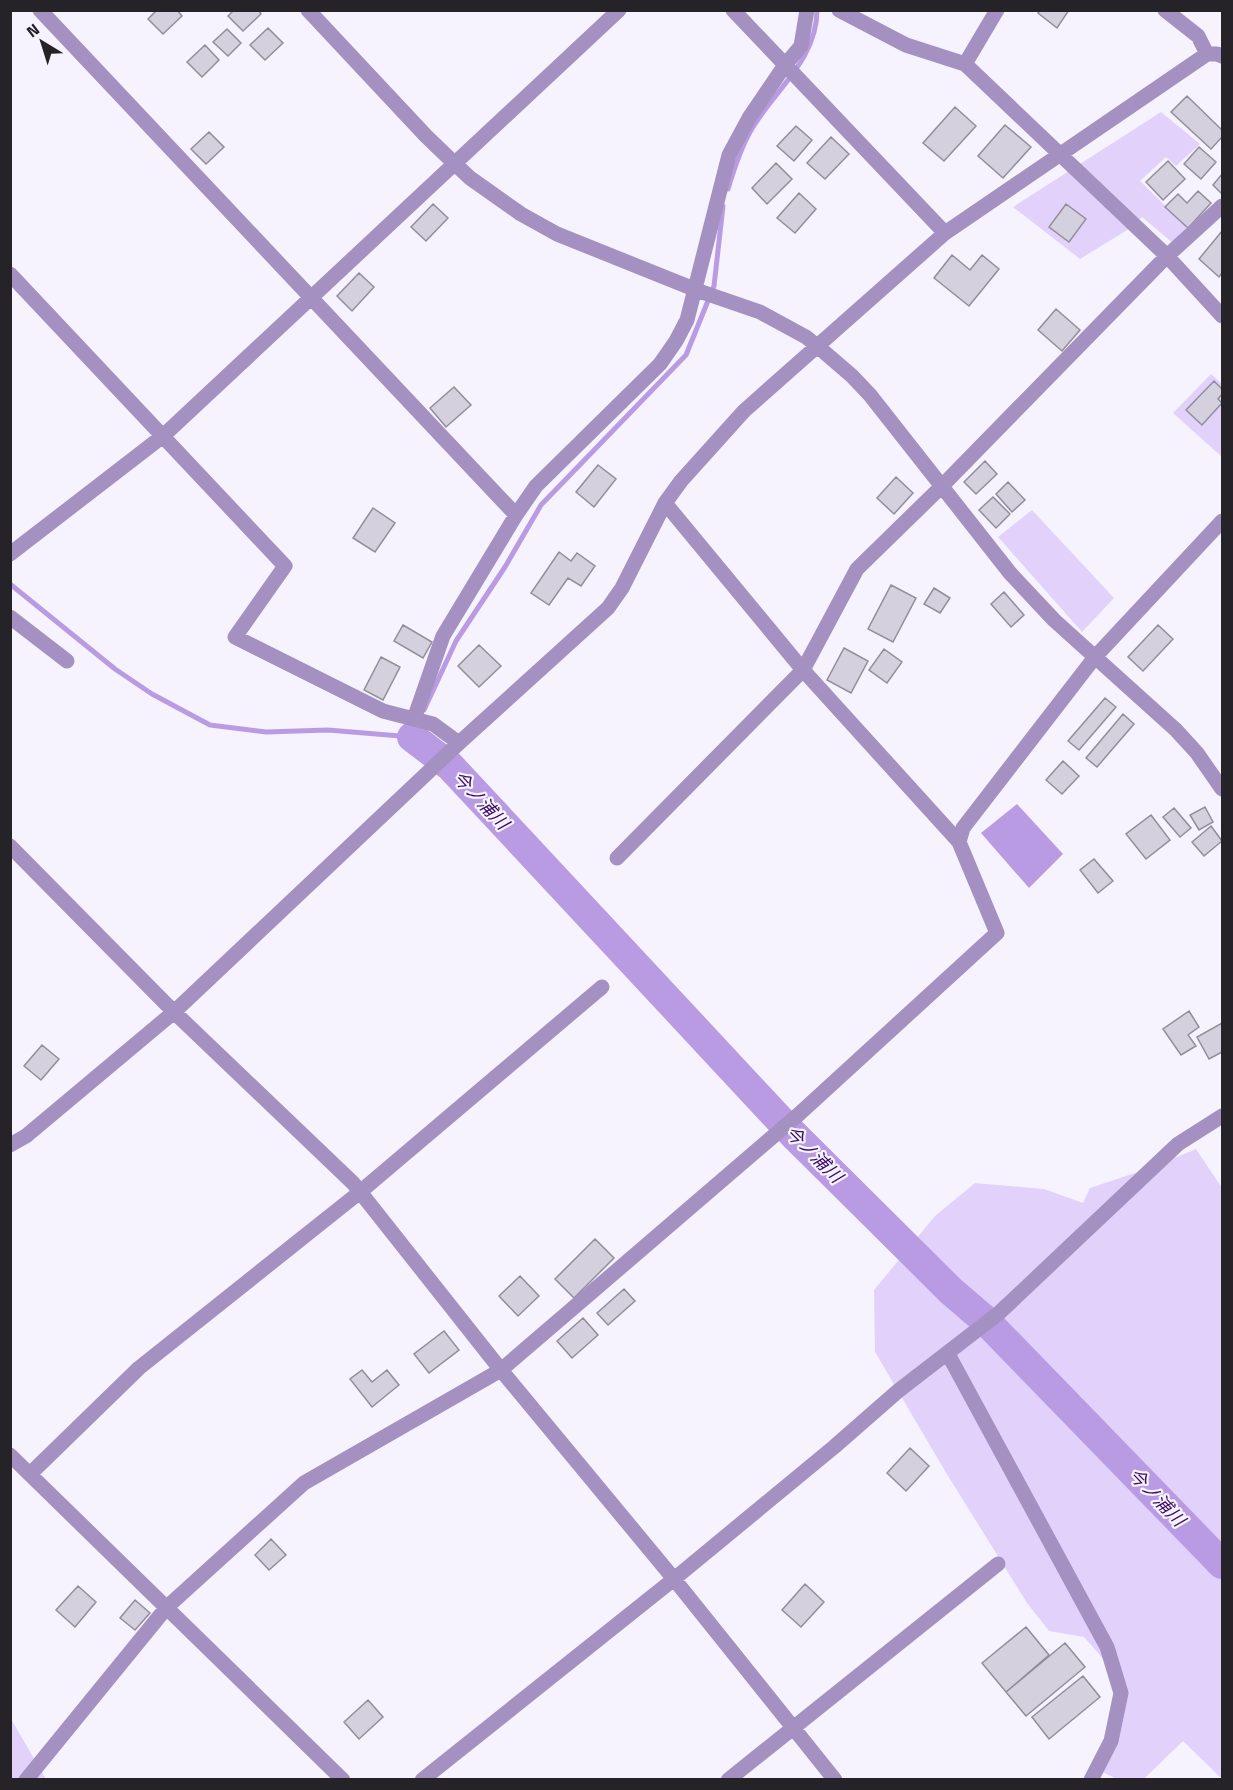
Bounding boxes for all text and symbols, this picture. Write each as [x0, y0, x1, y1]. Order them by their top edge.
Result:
north arrow [12, 12, 72, 72]
text: N [21, 17, 45, 43]
water label: 今ノ浦川 [447, 764, 517, 837]
water label: 今ノ浦川 [779, 1119, 850, 1190]
water label: 今ノ浦川 [1122, 1462, 1193, 1534]

